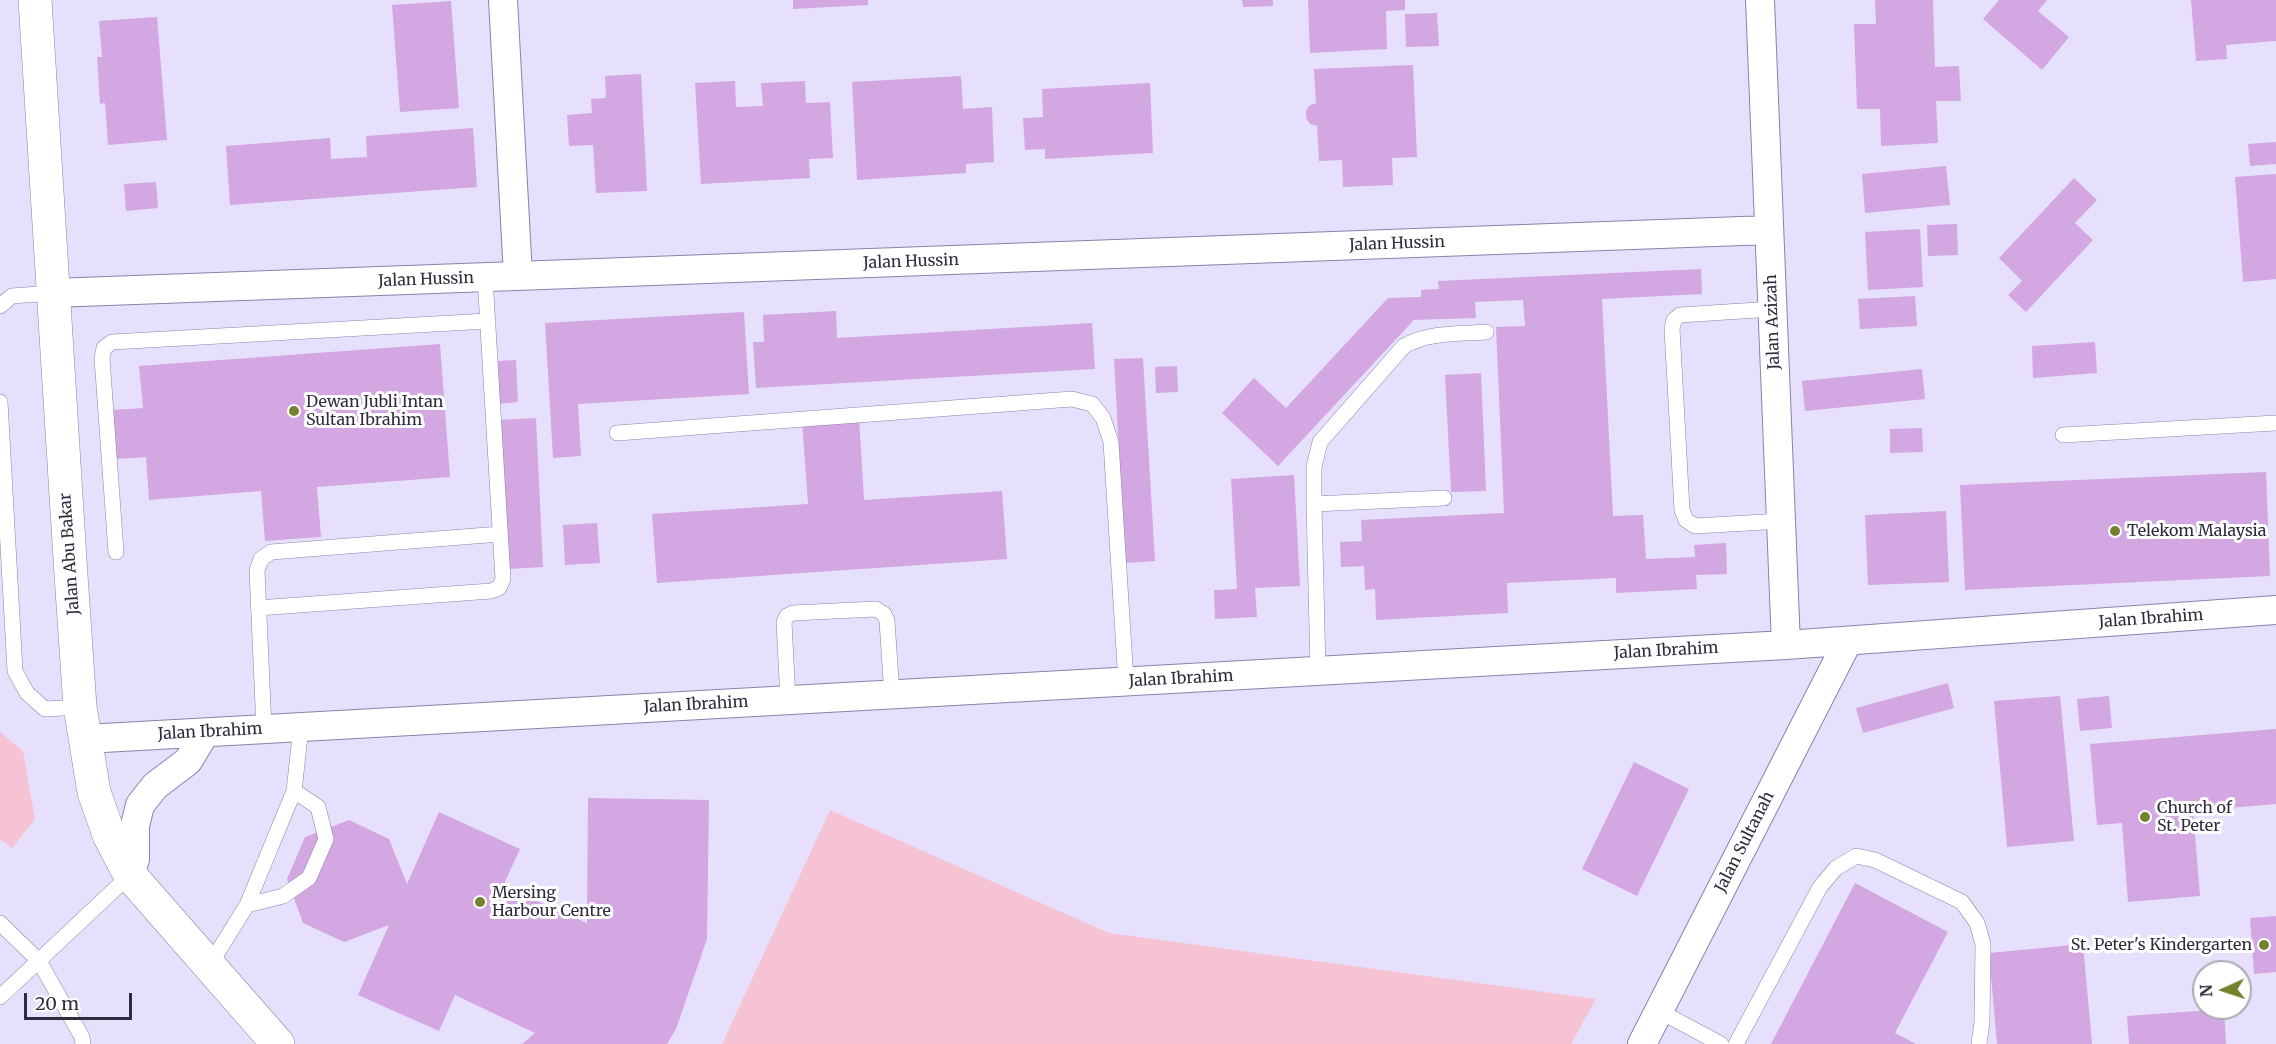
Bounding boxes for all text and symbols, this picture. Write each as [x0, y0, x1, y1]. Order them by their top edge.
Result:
street label: Jalan Hussin [1349, 233, 1445, 255]
street label: Jalan Hussin [863, 251, 959, 273]
street label: Jalan Hussin [378, 269, 474, 291]
street label: Jalan Azizah [1762, 274, 1784, 370]
place label: Dewan Jubli Intan Sultan Ibrahim [306, 392, 443, 430]
marker: Dewan Jubli Intan Sultan Ibrahim [287, 404, 301, 418]
street label: Jalan Abu Bakar [56, 492, 84, 616]
place label: Telekom Malaysia [2127, 521, 2266, 541]
marker: Telekom Malaysia [2108, 524, 2122, 538]
street label: Jalan Ibrahim [2098, 606, 2204, 632]
street label: Jalan Ibrahim [1613, 639, 1719, 663]
street label: Jalan Ibrahim [1128, 667, 1234, 691]
street label: Jalan Ibrahim [643, 693, 749, 717]
street label: Jalan Ibrahim [157, 720, 263, 744]
street label: Jalan Sultanah [1711, 788, 1779, 896]
place label: Church of St. Peter [2157, 798, 2232, 836]
marker: Church of St. Peter [2138, 810, 2152, 824]
place label: Mersing Harbour Centre [492, 883, 611, 921]
marker: Mersing Harbour Centre [473, 895, 487, 909]
place label: St. Peter's Kindergarten [2071, 935, 2252, 955]
marker: St. Peter's Kindergarten [2257, 938, 2271, 952]
north arrow [2192, 960, 2252, 1020]
scale bar [27, 981, 135, 1019]
text: N [2196, 984, 2216, 998]
text: 20 m [35, 992, 79, 1015]

